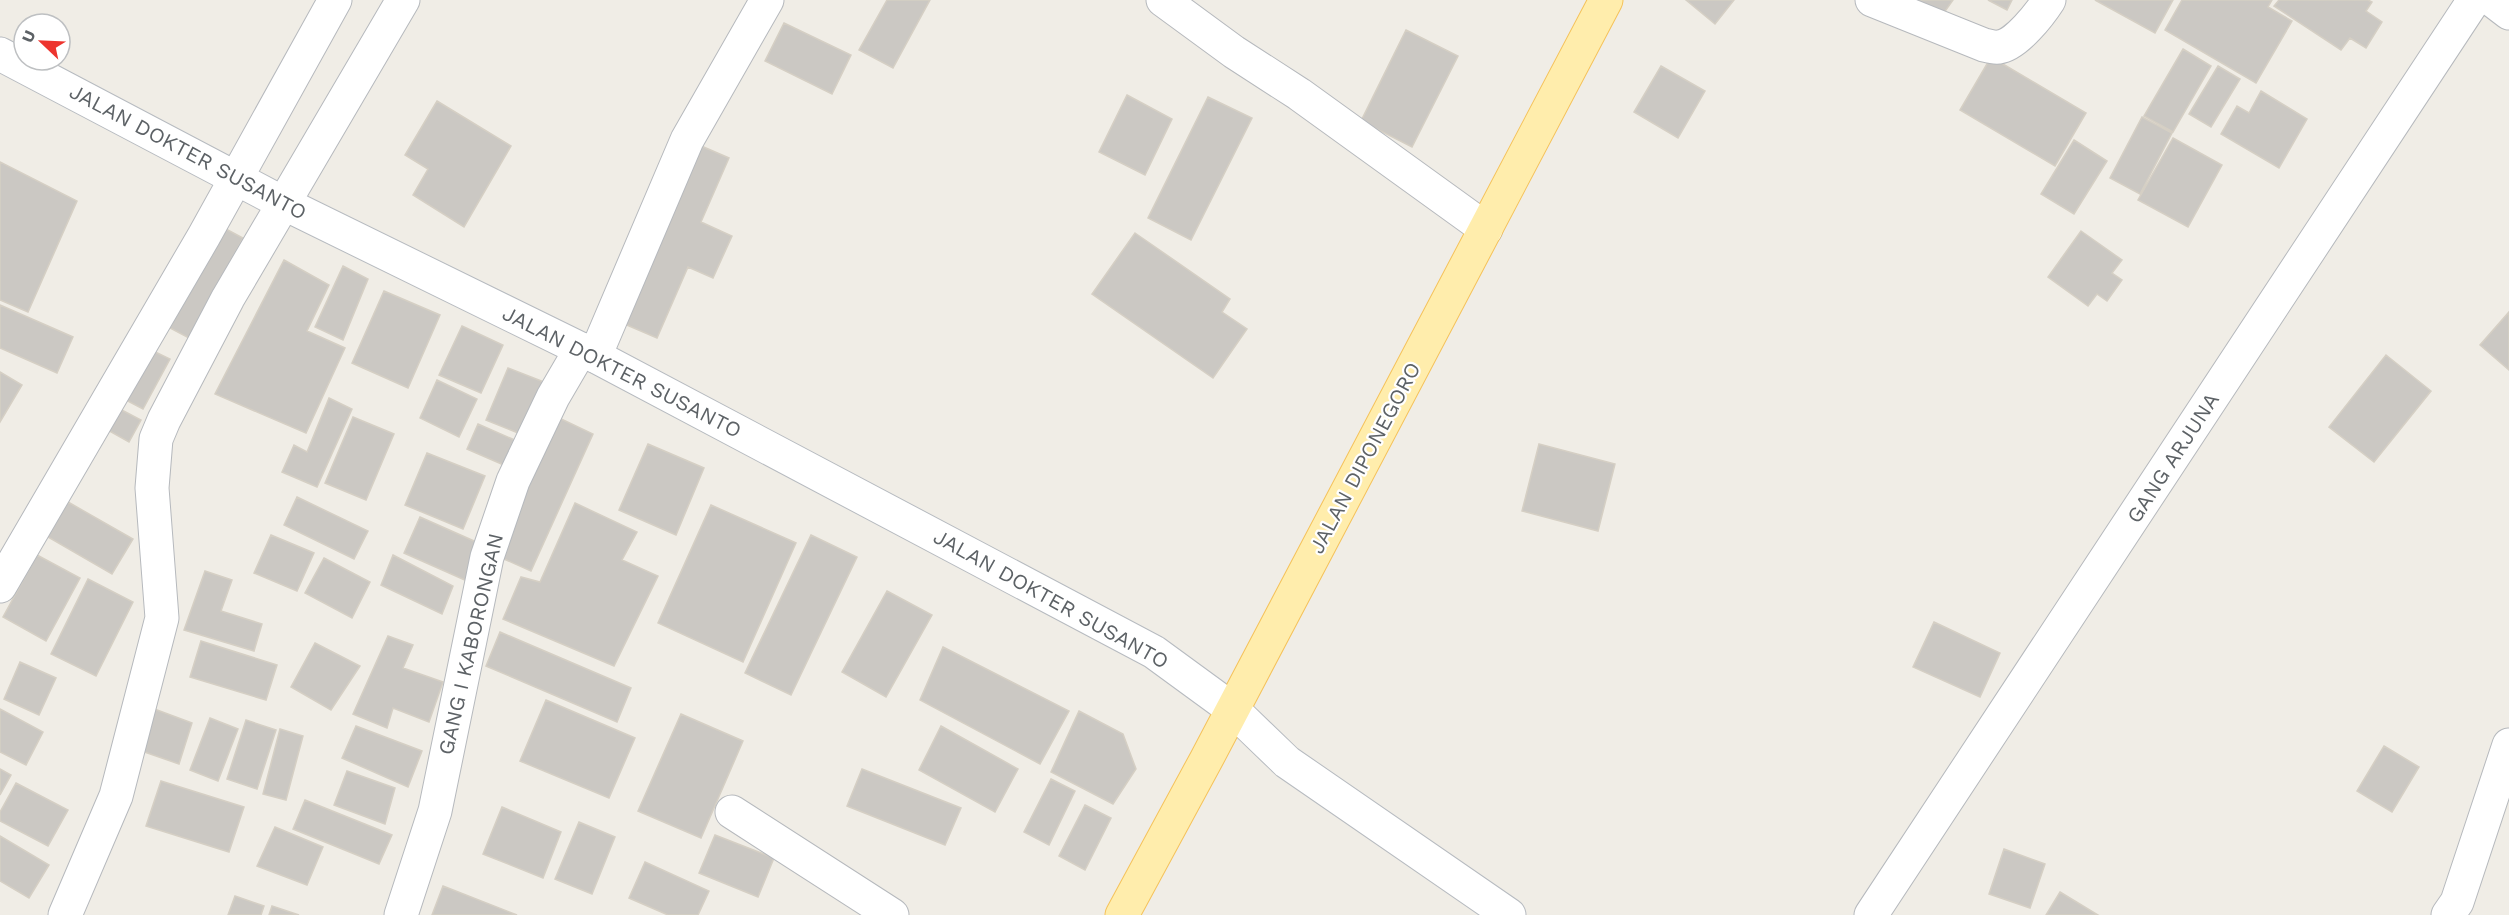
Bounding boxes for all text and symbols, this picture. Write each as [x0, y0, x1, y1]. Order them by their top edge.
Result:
north arrow [12, 12, 72, 72]
text: U [18, 27, 40, 45]
street label: JALAN DOKTER SUSANTO [65, 78, 311, 225]
street label: JALAN DOKTER SUSANTO [499, 300, 746, 443]
street label: JALAN DIPONEGORO [1304, 358, 1426, 558]
street label: GANG ARJUNA [2121, 388, 2224, 527]
street label: JALAN DOKTER SUSANTO [929, 523, 1173, 674]
street label: GANG I KABORONGAN [433, 531, 508, 757]

